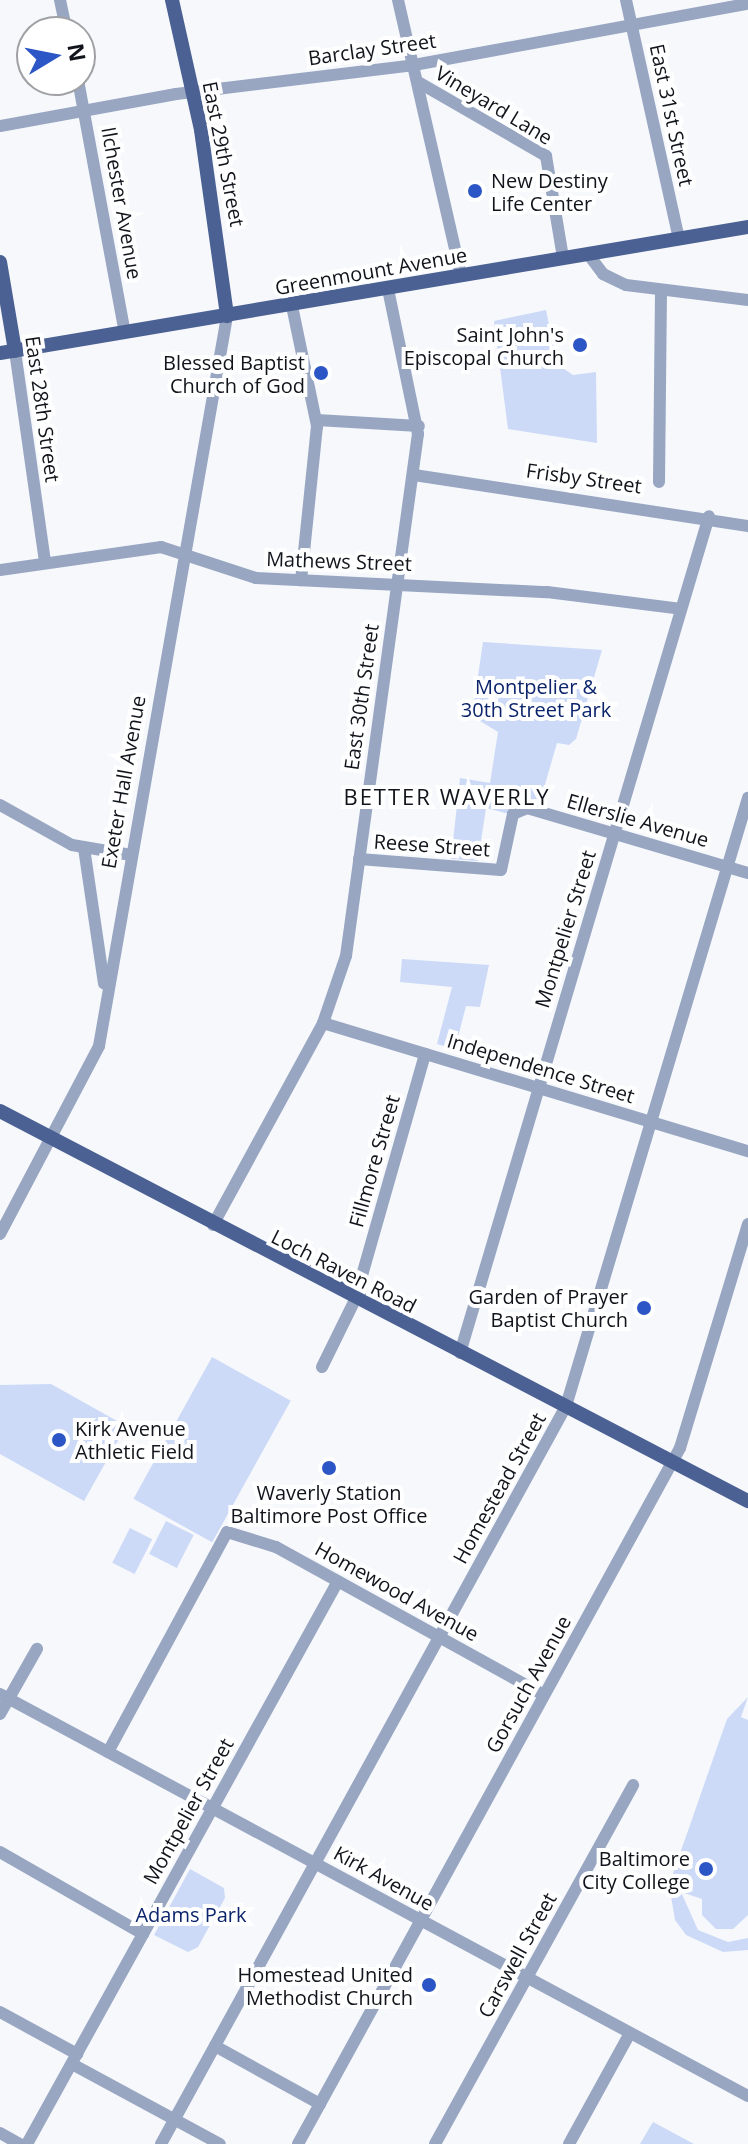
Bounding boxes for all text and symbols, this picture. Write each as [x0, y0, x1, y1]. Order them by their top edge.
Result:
north arrow [16, 16, 96, 96]
street label: Barclay Street [306, 28, 438, 70]
text: N [61, 41, 94, 64]
street label: East 31st Street [645, 42, 699, 188]
street label: Vineyard Lane [431, 61, 557, 149]
street label: East 29th Street [198, 79, 250, 229]
street label: Ilchester Avenue [97, 125, 147, 281]
place label: New Destiny Life Center [491, 168, 608, 215]
marker: New Destiny Life Center [466, 182, 484, 200]
street label: Greenmount Avenue [273, 242, 469, 300]
place label: Saint John's Episcopal Church [404, 322, 564, 369]
street label: East 28th Street [21, 334, 65, 484]
marker: Saint John's Episcopal Church [571, 336, 589, 354]
place label: Blessed Baptist Church of God [163, 350, 305, 397]
marker: Blessed Baptist Church of God [312, 364, 330, 382]
street label: Frisby Street [525, 458, 643, 498]
street label: Mathews Street [266, 546, 412, 576]
street label: East 30th Street [339, 622, 383, 772]
park label: Montpelier & 30th Street Park [461, 674, 611, 721]
street label: Exeter Hall Avenue [96, 694, 150, 870]
district label: BETTER WAVERLY [343, 784, 551, 810]
street label: Ellerslie Avenue [564, 788, 712, 852]
street label: Reese Street [373, 829, 491, 861]
street label: Montpelier Street [530, 847, 600, 1011]
street label: Independence Street [444, 1028, 638, 1108]
street label: Fillmore Street [344, 1092, 404, 1230]
street label: Loch Raven Road [268, 1224, 420, 1318]
place label: Garden of Prayer Baptist Church [469, 1284, 628, 1331]
marker: Garden of Prayer Baptist Church [635, 1299, 653, 1317]
street label: Homestead Street [448, 1408, 550, 1568]
place label: Kirk Avenue Athletic Field [75, 1416, 194, 1463]
marker: Kirk Avenue Athletic Field [50, 1431, 68, 1449]
marker: Waverly Station Baltimore Post Office [320, 1459, 338, 1477]
place label: Waverly Station Baltimore Post Office [230, 1480, 428, 1527]
street label: Homewood Avenue [311, 1536, 483, 1646]
street label: Gorsuch Avenue [480, 1611, 576, 1757]
street label: Montpelier Street [138, 1734, 238, 1888]
street label: Kirk Avenue [330, 1841, 438, 1915]
place label: Baltimore City College [582, 1846, 690, 1893]
marker: Baltimore City College [697, 1860, 715, 1878]
street label: Carswell Street [473, 1888, 561, 2022]
park label: Adams Park [135, 1902, 247, 1926]
place label: Homestead United Methodist Church [238, 1962, 413, 2009]
marker: Homestead United Methodist Church [420, 1976, 438, 1994]

